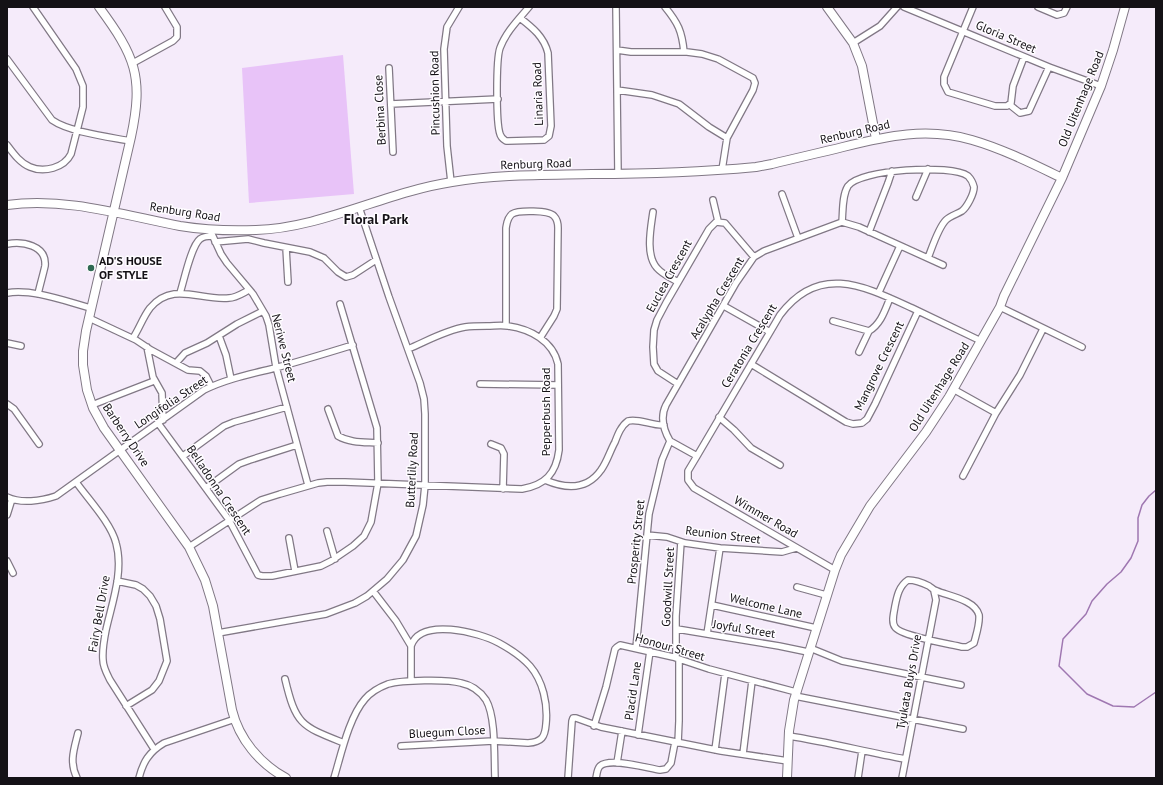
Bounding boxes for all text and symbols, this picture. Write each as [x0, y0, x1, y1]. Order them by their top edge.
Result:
street label: Gloria Street [974, 17, 1039, 56]
street label: Old Uitenhage Road [1054, 48, 1107, 149]
street label: Pincushion Road [426, 50, 443, 136]
street label: Linaria Road [529, 62, 546, 126]
street label: Berbina Close [370, 74, 389, 146]
street label: Renburg Road [818, 116, 891, 147]
street label: Renburg Road [500, 155, 572, 172]
street label: Renburg Road [149, 199, 221, 224]
district label: Floral Park [344, 210, 408, 228]
street label: Euclea Crescent [642, 237, 695, 315]
place label: AD'S HOUSE OF STYLE [99, 253, 162, 282]
street label: Acalypha Crescent [686, 254, 747, 342]
marker: AD'S HOUSE OF STYLE [86, 263, 96, 273]
street label: Ceratonia Crescent [718, 301, 780, 391]
street label: Neriwe Street [269, 312, 300, 384]
street label: Mangrove Crescent [850, 319, 907, 413]
street label: Old Uitenhage Road [905, 339, 972, 434]
street label: Pepperbush Road [538, 368, 553, 456]
street label: Longifolia Street [131, 372, 210, 432]
street label: Barberry Drive [100, 400, 153, 469]
street label: Butterlily Road [402, 432, 421, 508]
street label: Belladonna Crescent [184, 442, 255, 537]
street label: Wimmer Road [732, 492, 801, 541]
street label: Prosperity Street [624, 499, 647, 585]
street label: Reunion Street [685, 522, 762, 547]
street label: Goodwill Street [658, 547, 677, 627]
street label: Fairy Bell Drive [84, 574, 113, 654]
street label: Welcome Lane [728, 590, 804, 621]
street label: Joyful Street [711, 616, 776, 641]
street label: Honour Street [634, 629, 707, 664]
street label: Tyukata Buys Drive [893, 633, 924, 731]
street label: Placid Lane [621, 661, 644, 721]
street label: Bluegum Close [408, 722, 486, 741]

